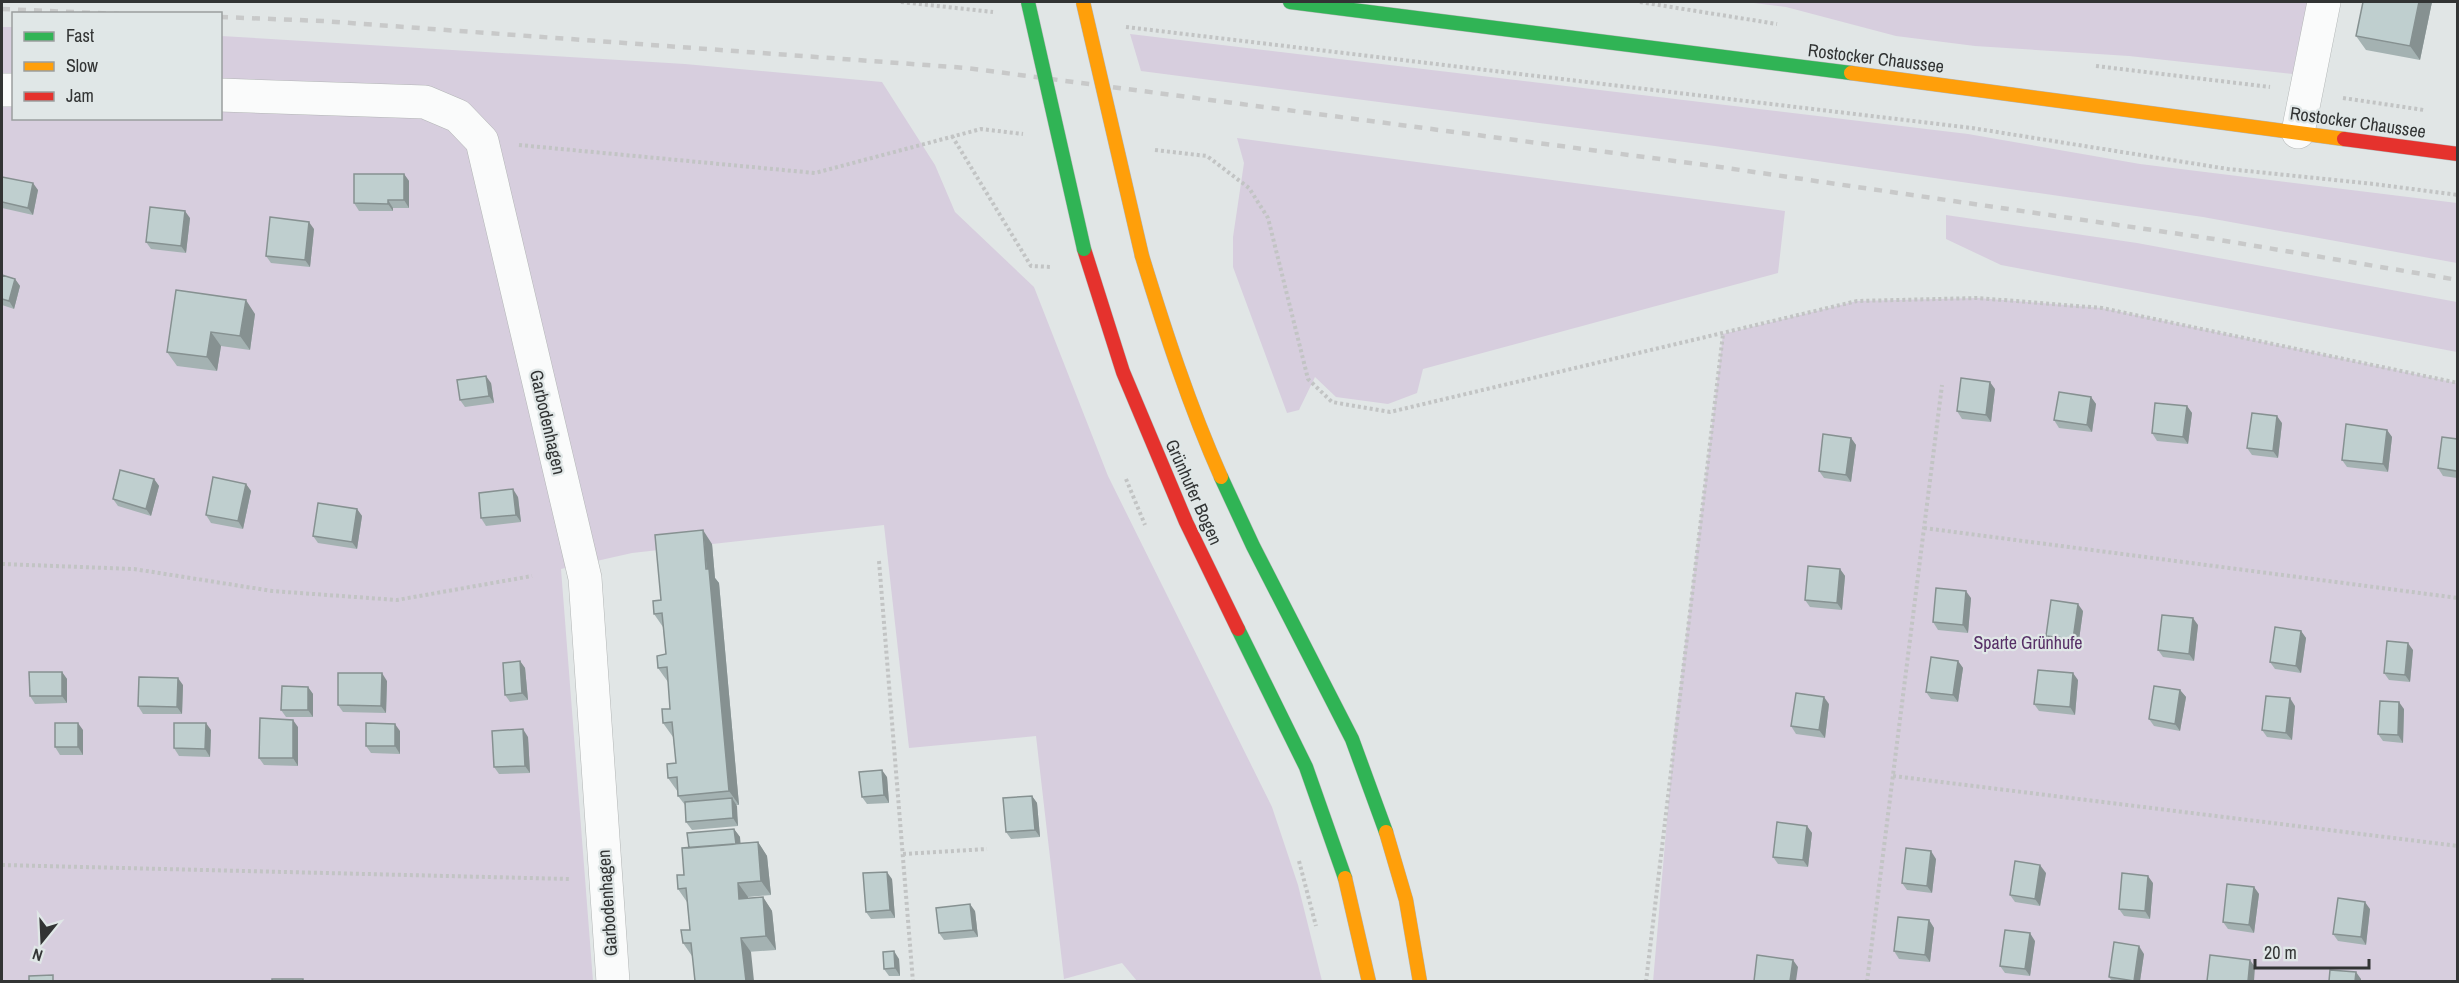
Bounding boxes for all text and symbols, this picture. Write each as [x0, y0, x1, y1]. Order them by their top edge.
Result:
legend [12, 12, 222, 120]
text: Fast [66, 23, 94, 48]
street label: Rostocker Chaussee [1806, 37, 1946, 79]
text: Slow [66, 53, 98, 78]
text: Jam [66, 83, 94, 108]
street label: Rostocker Chaussee [2288, 100, 2428, 144]
street label: Garbodenhagen [524, 367, 572, 477]
street label: Grünhufer Bogen [1160, 435, 1228, 549]
park label: Sparte Grünhufe [1973, 630, 2083, 655]
street label: Garbodenhagen [591, 849, 623, 957]
north arrow [12, 911, 72, 971]
scale bar [2255, 932, 2369, 970]
text: 20 m [2264, 940, 2297, 965]
text: N [29, 943, 45, 967]

